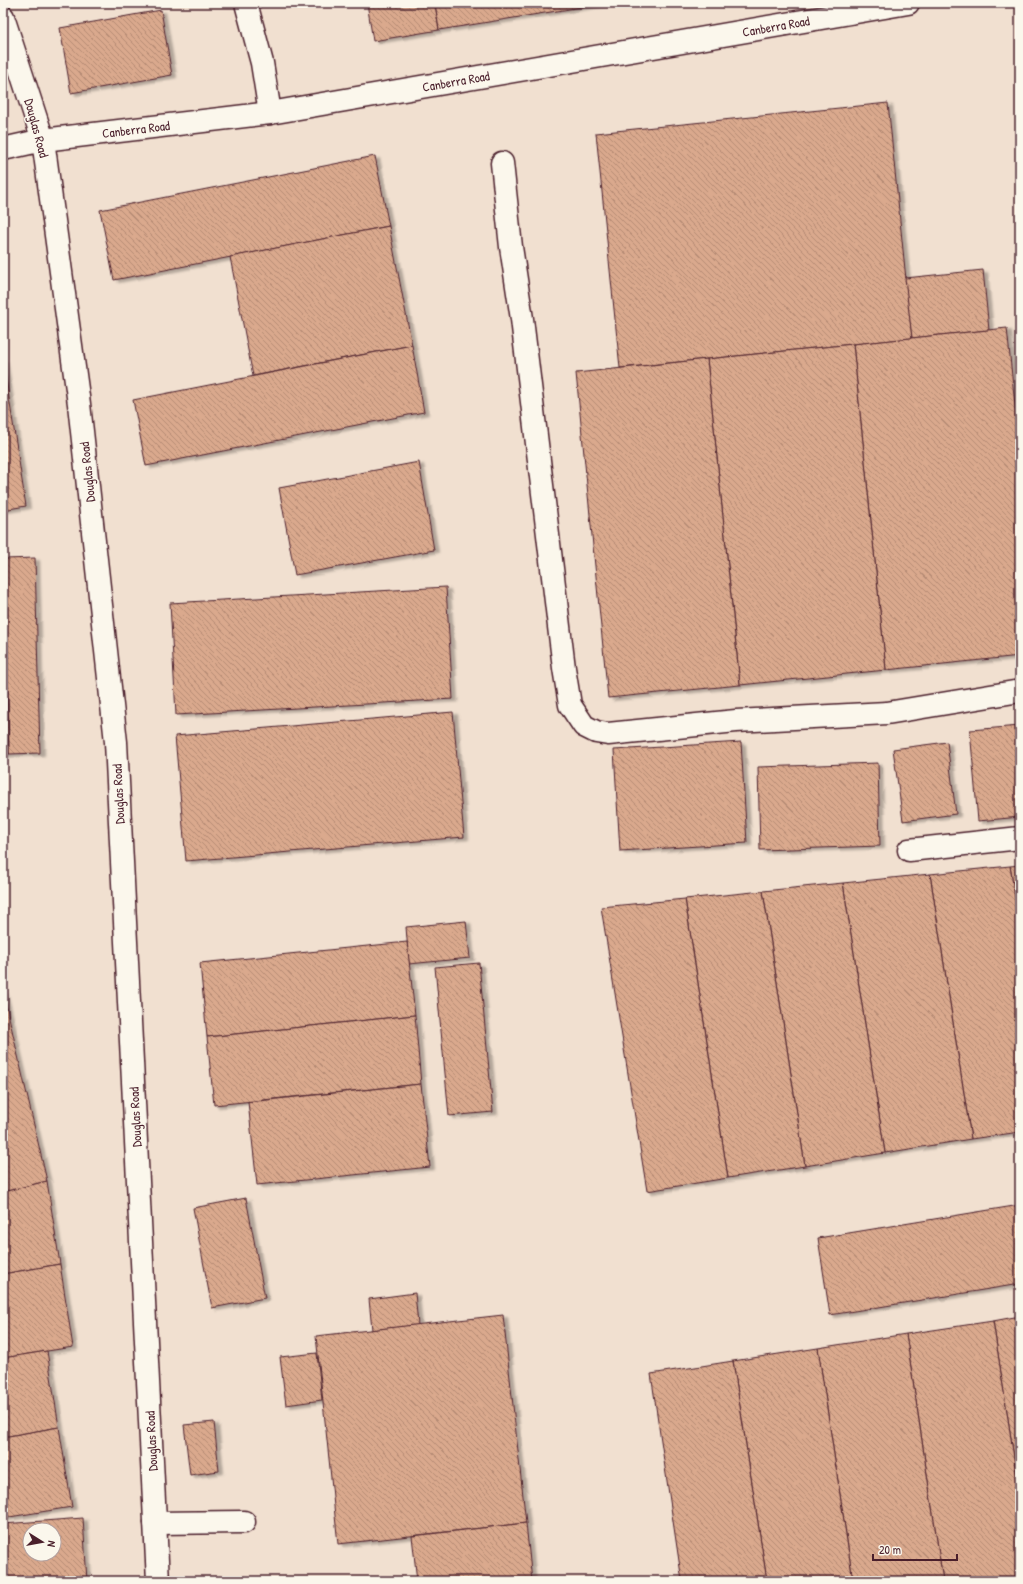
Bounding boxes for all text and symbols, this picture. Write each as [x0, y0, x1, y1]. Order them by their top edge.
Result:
street label: Canberra Road [741, 11, 811, 41]
street label: Canberra Road [421, 66, 491, 96]
street label: Douglas Road [21, 97, 53, 159]
street label: Canberra Road [101, 116, 171, 142]
street label: Douglas Road [75, 441, 99, 503]
street label: Douglas Road [107, 763, 129, 825]
street label: Douglas Road [124, 1086, 146, 1148]
street label: Douglas Road [140, 1410, 162, 1472]
north arrow [22, 1522, 62, 1562]
scale bar [873, 1536, 957, 1562]
text: N [44, 1540, 59, 1548]
text: 20 m [879, 1541, 901, 1558]

